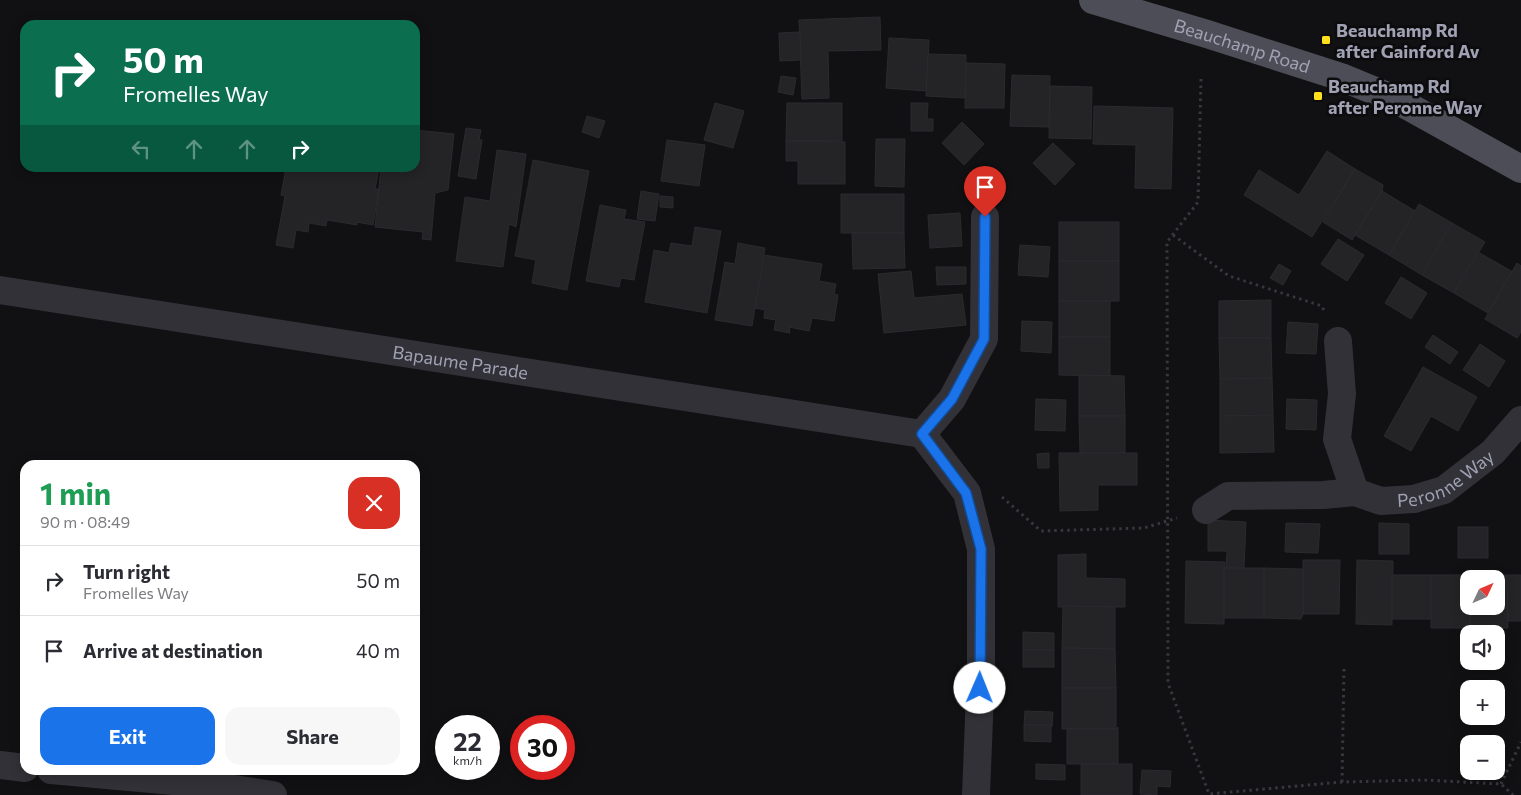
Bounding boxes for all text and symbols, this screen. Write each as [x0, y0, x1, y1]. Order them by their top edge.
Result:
street label: Beauchamp Road [1172, 14, 1313, 77]
place label: Beauchamp Rd after Gainford Av [1336, 19, 1480, 62]
marker: Beauchamp Rd after Gainford Av [1320, 34, 1332, 46]
text: 50 m [123, 37, 204, 80]
icon: right [40, 40, 105, 105]
place label: Beauchamp Rd after Peronne Way [1328, 75, 1482, 118]
text: Fromelles Way [123, 80, 269, 107]
marker: Beauchamp Rd after Peronne Way [1312, 90, 1324, 102]
icon: left [127, 135, 155, 163]
icon: ahead [180, 135, 208, 163]
icon: ahead [233, 135, 261, 163]
icon: right [286, 135, 314, 163]
pin [964, 166, 1006, 217]
icon: arrive [971, 173, 999, 201]
street label: Bapaume Parade [391, 340, 530, 383]
street label: Peronne Way [1397, 445, 1498, 511]
text: 1 min [40, 474, 111, 511]
button: close [348, 477, 400, 529]
text: 90 m · 08:49 [40, 512, 130, 531]
text: Turn right [83, 560, 170, 583]
icon: right [40, 567, 68, 595]
text: 50 m [356, 569, 400, 592]
north arrow [1460, 570, 1505, 615]
map controls [1460, 570, 1505, 780]
text: Fromelles Way [83, 583, 189, 602]
button: sound [1460, 625, 1505, 670]
icon: arrive [40, 637, 68, 665]
text: Arrive at destination [83, 639, 263, 662]
text: 40 m [356, 639, 400, 662]
position arrow [953, 661, 1005, 713]
button: + [1460, 680, 1505, 725]
button: Exit [40, 707, 215, 765]
button: Share [225, 707, 400, 765]
speed limit sign: 30 [510, 715, 575, 780]
text: 22 [453, 726, 482, 756]
button: − [1460, 735, 1505, 780]
text: km/h [453, 753, 482, 767]

